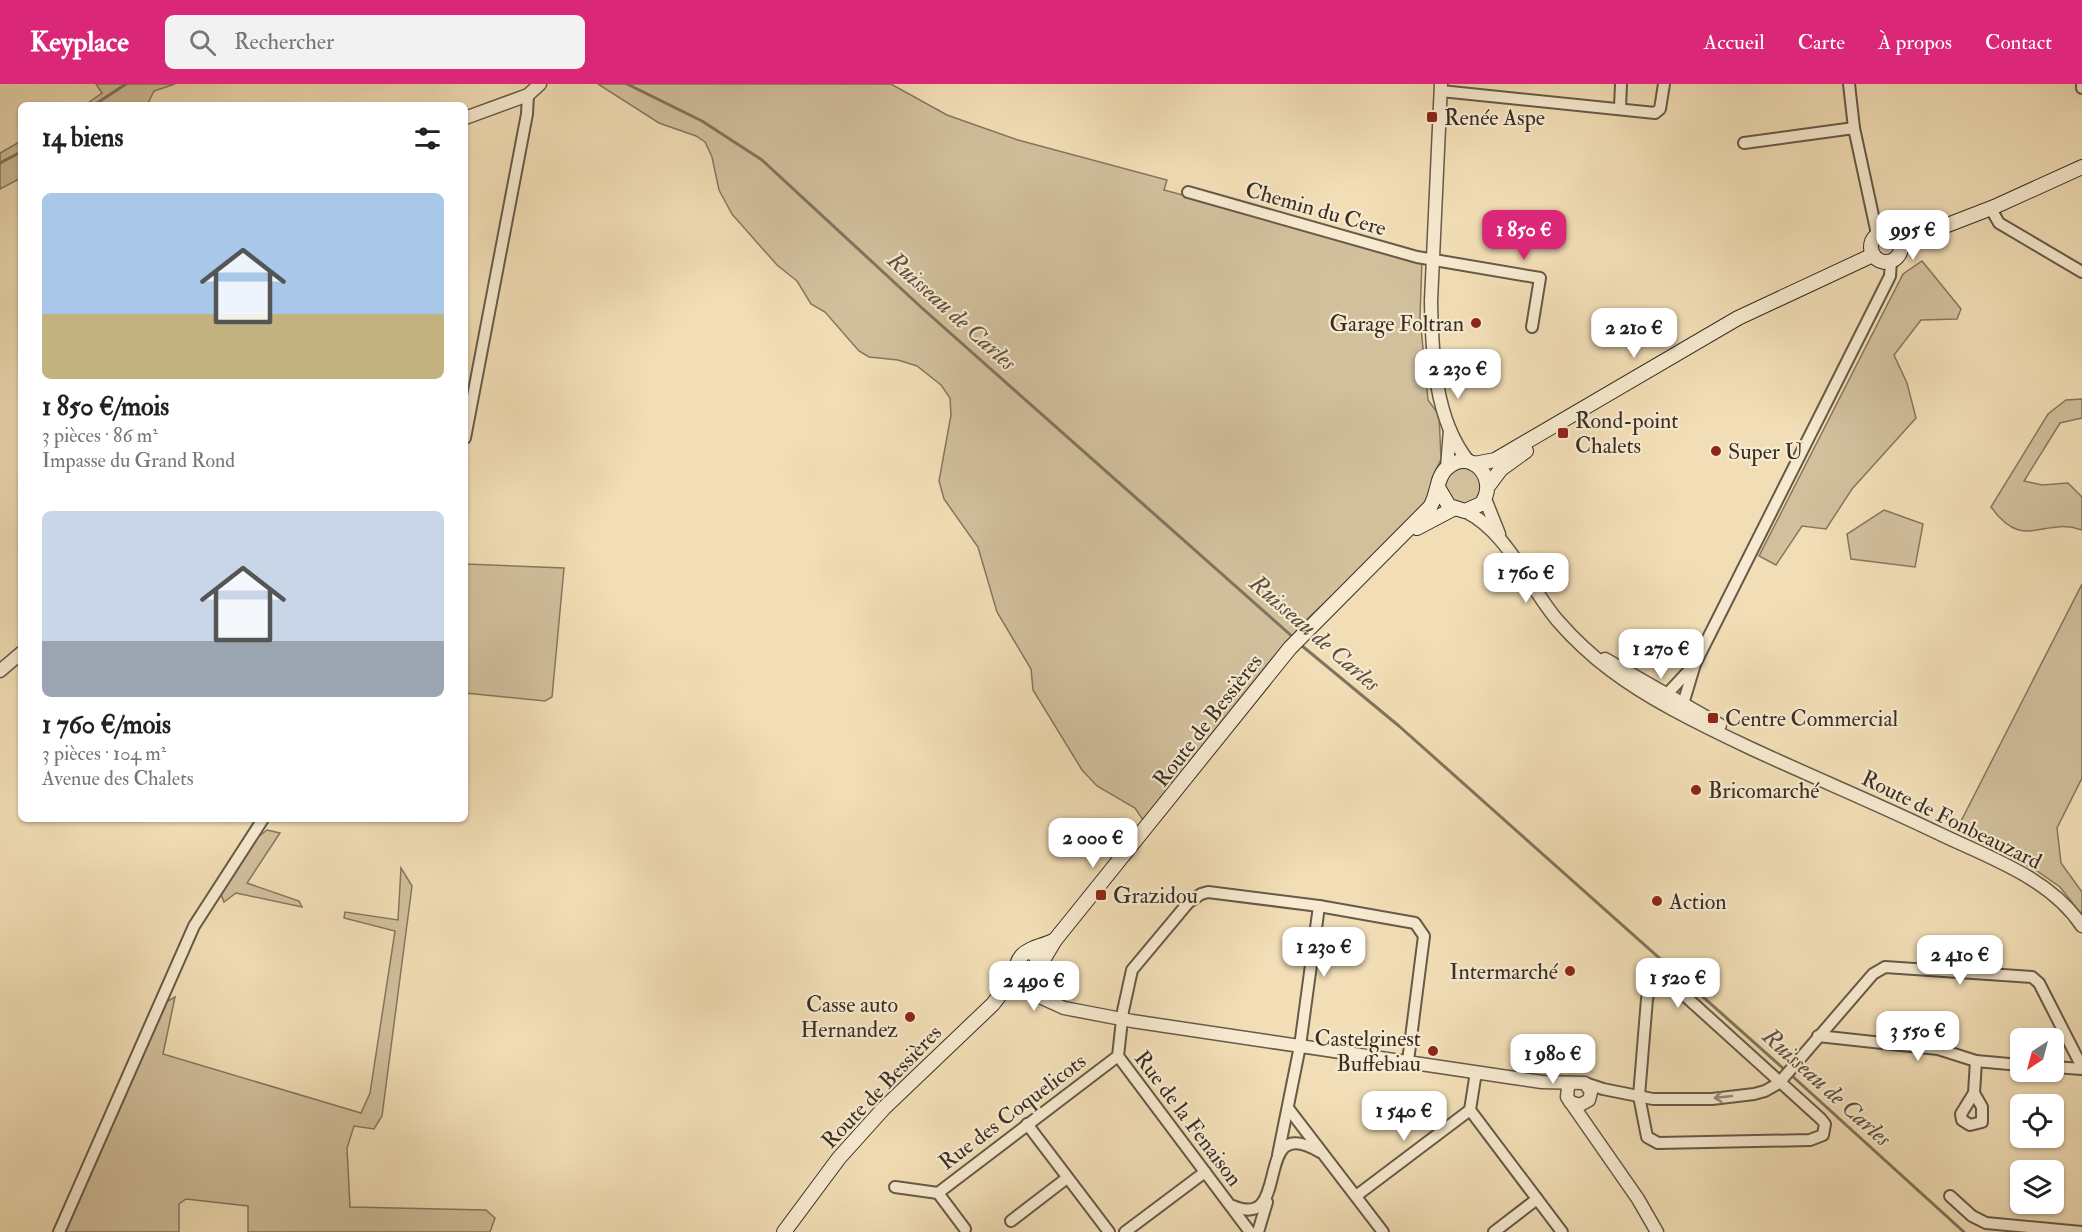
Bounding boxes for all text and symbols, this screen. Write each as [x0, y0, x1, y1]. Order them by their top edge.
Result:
search box [165, 15, 585, 69]
text: Keyplace [30, 25, 129, 60]
icon: search [186, 26, 219, 59]
text: Rechercher [234, 28, 334, 56]
text: Accueil [1704, 29, 1765, 56]
text: Carte [1798, 29, 1845, 56]
text: À propos [1878, 29, 1952, 56]
text: Contact [1985, 29, 2052, 56]
place label: Renée Aspe [1444, 104, 1545, 133]
marker: Renée Aspe [1425, 110, 1439, 124]
text: 14 biens [42, 122, 123, 154]
icon: filters [411, 122, 444, 155]
street label: Chemin du Cere [1242, 175, 1389, 242]
pin: 1 850 € [1469, 210, 1579, 261]
pin: 995 € [1871, 210, 1955, 261]
text: 1 850 € [1496, 217, 1552, 242]
text: 995 € [1890, 217, 1936, 242]
icon: home [189, 232, 297, 340]
water label: Ruisseau de Carles [880, 245, 1023, 378]
pin: 2 210 € [1579, 308, 1689, 359]
place label: Garage Foltran [1330, 310, 1464, 338]
text: 2 210 € [1605, 315, 1663, 340]
marker: Garage Foltran [1469, 316, 1483, 330]
pin: 2 230 € [1403, 349, 1513, 400]
text: 2 230 € [1429, 356, 1487, 381]
text: 1 850 €/mois [42, 391, 169, 423]
place label: Rond-point Chalets [1575, 407, 1678, 460]
text: 3 pièces · 86 m² [42, 423, 158, 448]
marker: Rond-point Chalets [1556, 426, 1570, 440]
place label: Super U [1728, 438, 1804, 467]
marker: Super U [1709, 444, 1723, 458]
text: Impasse du Grand Rond [42, 448, 235, 473]
icon: home [189, 550, 297, 658]
pin: 1 760 € [1471, 553, 1581, 604]
text: 1 760 € [1498, 560, 1554, 585]
water label: Ruisseau de Carles [1242, 567, 1387, 699]
pin: 1 270 € [1606, 629, 1716, 680]
text: 1 270 € [1633, 636, 1689, 661]
street label: Route de Bessières [1147, 648, 1269, 793]
place label: Centre Commercial [1725, 705, 1898, 733]
text: 1 760 €/mois [42, 709, 171, 741]
marker: Centre Commercial [1706, 711, 1720, 725]
text: 3 pièces · 104 m² [42, 741, 166, 766]
street label: Route de Fonbeauzard [1857, 764, 2046, 876]
text: Avenue des Chalets [42, 766, 193, 791]
place label: Bricomarché [1708, 777, 1820, 805]
marker: Bricomarché [1689, 783, 1703, 797]
pin: 2 000 € [1038, 818, 1148, 869]
text: 2 000 € [1062, 825, 1124, 850]
place label: Grazidou [1113, 882, 1198, 910]
marker: Grazidou [1094, 888, 1108, 902]
place label: Action [1668, 888, 1727, 916]
marker: Action [1650, 894, 1664, 908]
pin: 1 230 € [1269, 927, 1379, 978]
text: 1 230 € [1296, 934, 1352, 959]
pin: 2 410 € [1905, 935, 2015, 986]
text: 2 410 € [1931, 942, 1989, 967]
place label: Intermarché [1450, 958, 1559, 986]
pin: 1 520 € [1623, 958, 1733, 1009]
pin: 2 490 € [979, 961, 1089, 1012]
marker: Intermarché [1563, 964, 1577, 978]
text: 1 520 € [1650, 965, 1706, 990]
text: 2 490 € [1003, 968, 1065, 993]
place label: Casse auto Hernandez [800, 991, 898, 1044]
marker: Casse auto Hernandez [903, 1010, 917, 1024]
pin: 3 550 € [1863, 1011, 1973, 1062]
text: 3 550 € [1890, 1018, 1946, 1043]
street label: Route de Bessières [816, 1019, 948, 1155]
water label: Ruisseau de Carles [1755, 1021, 1898, 1154]
place label: Castelginest Buffebiau [1315, 1025, 1421, 1078]
north arrow [2010, 1028, 2064, 1082]
map controls [2010, 1028, 2064, 1214]
pin: 1 980 € [1498, 1034, 1608, 1085]
text: 1 980 € [1524, 1041, 1582, 1066]
marker: Castelginest Buffebiau [1426, 1044, 1440, 1058]
street label: Rue de la Fenaison [1128, 1045, 1248, 1192]
street label: Rue des Coquelicots [933, 1047, 1092, 1176]
pin: 1 540 € [1349, 1091, 1459, 1142]
one-way arrow [1714, 1092, 1734, 1103]
button: locate [2010, 1094, 2064, 1148]
text: 1 540 € [1376, 1098, 1432, 1123]
button: layers [2010, 1160, 2064, 1214]

